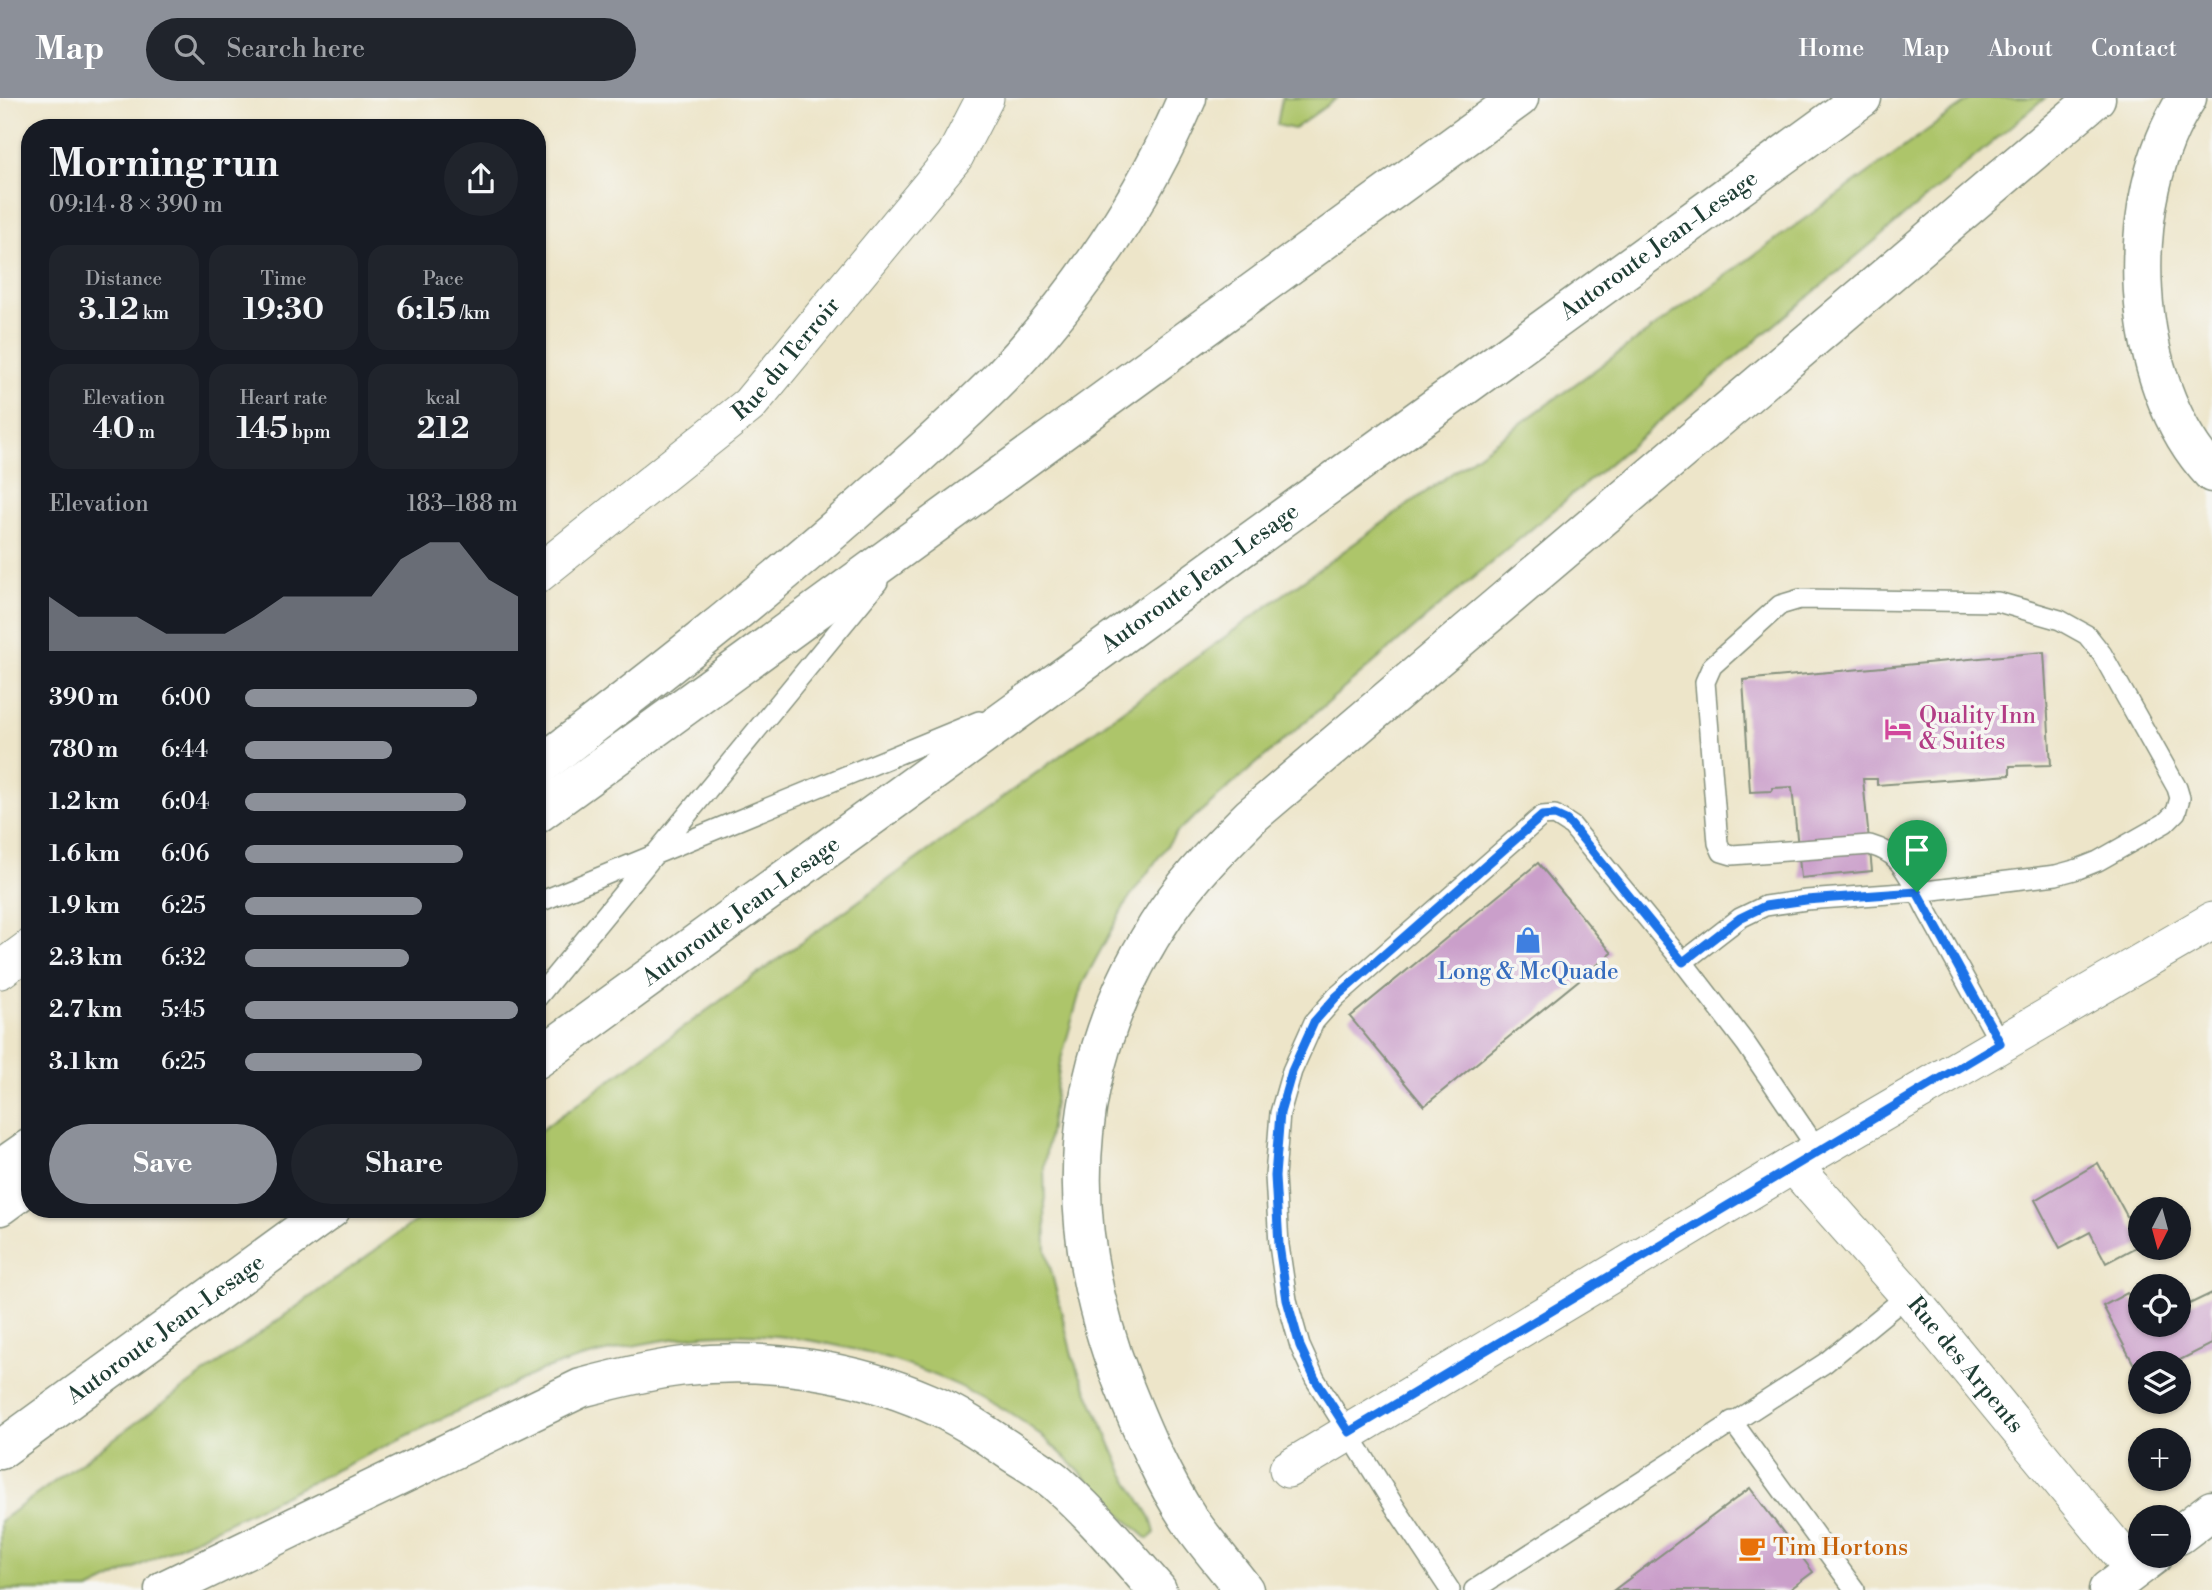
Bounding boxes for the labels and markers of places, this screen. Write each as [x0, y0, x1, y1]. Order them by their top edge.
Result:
place label: Quality Inn & Suites [1919, 702, 2036, 756]
hotel icon: Quality Inn & Suites [1883, 714, 1913, 744]
pin [1887, 820, 1947, 892]
shop icon: Long & McQuade [1513, 925, 1543, 955]
place label: Long & McQuade [1437, 958, 1619, 986]
cafe icon: Tim Hortons [1737, 1533, 1767, 1563]
place label: Tim Hortons [1773, 1534, 1908, 1562]

